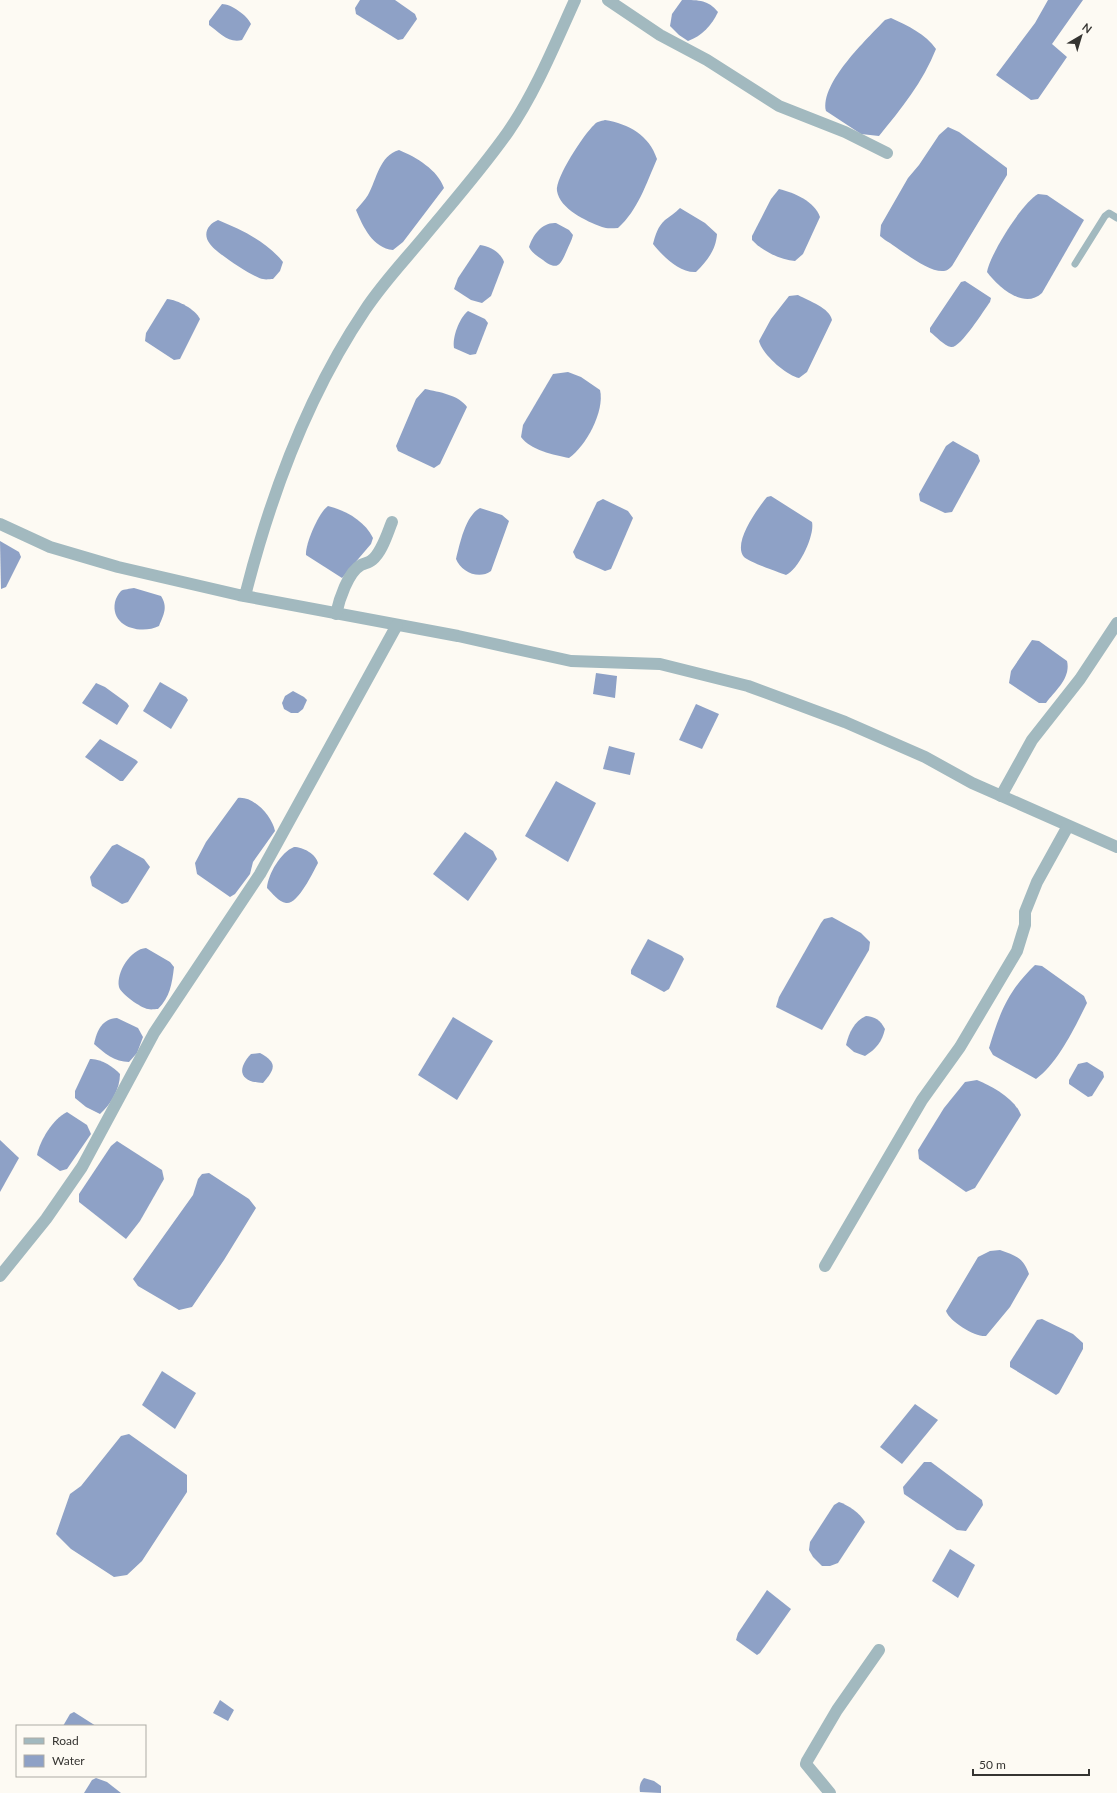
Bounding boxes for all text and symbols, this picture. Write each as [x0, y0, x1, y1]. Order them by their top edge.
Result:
north arrow [1061, 16, 1101, 56]
text: N [1080, 20, 1095, 35]
legend [16, 1725, 146, 1777]
text: Road [52, 1733, 79, 1748]
scale bar [973, 1751, 1089, 1777]
text: Water [52, 1753, 85, 1768]
text: 50 m [979, 1757, 1006, 1772]

